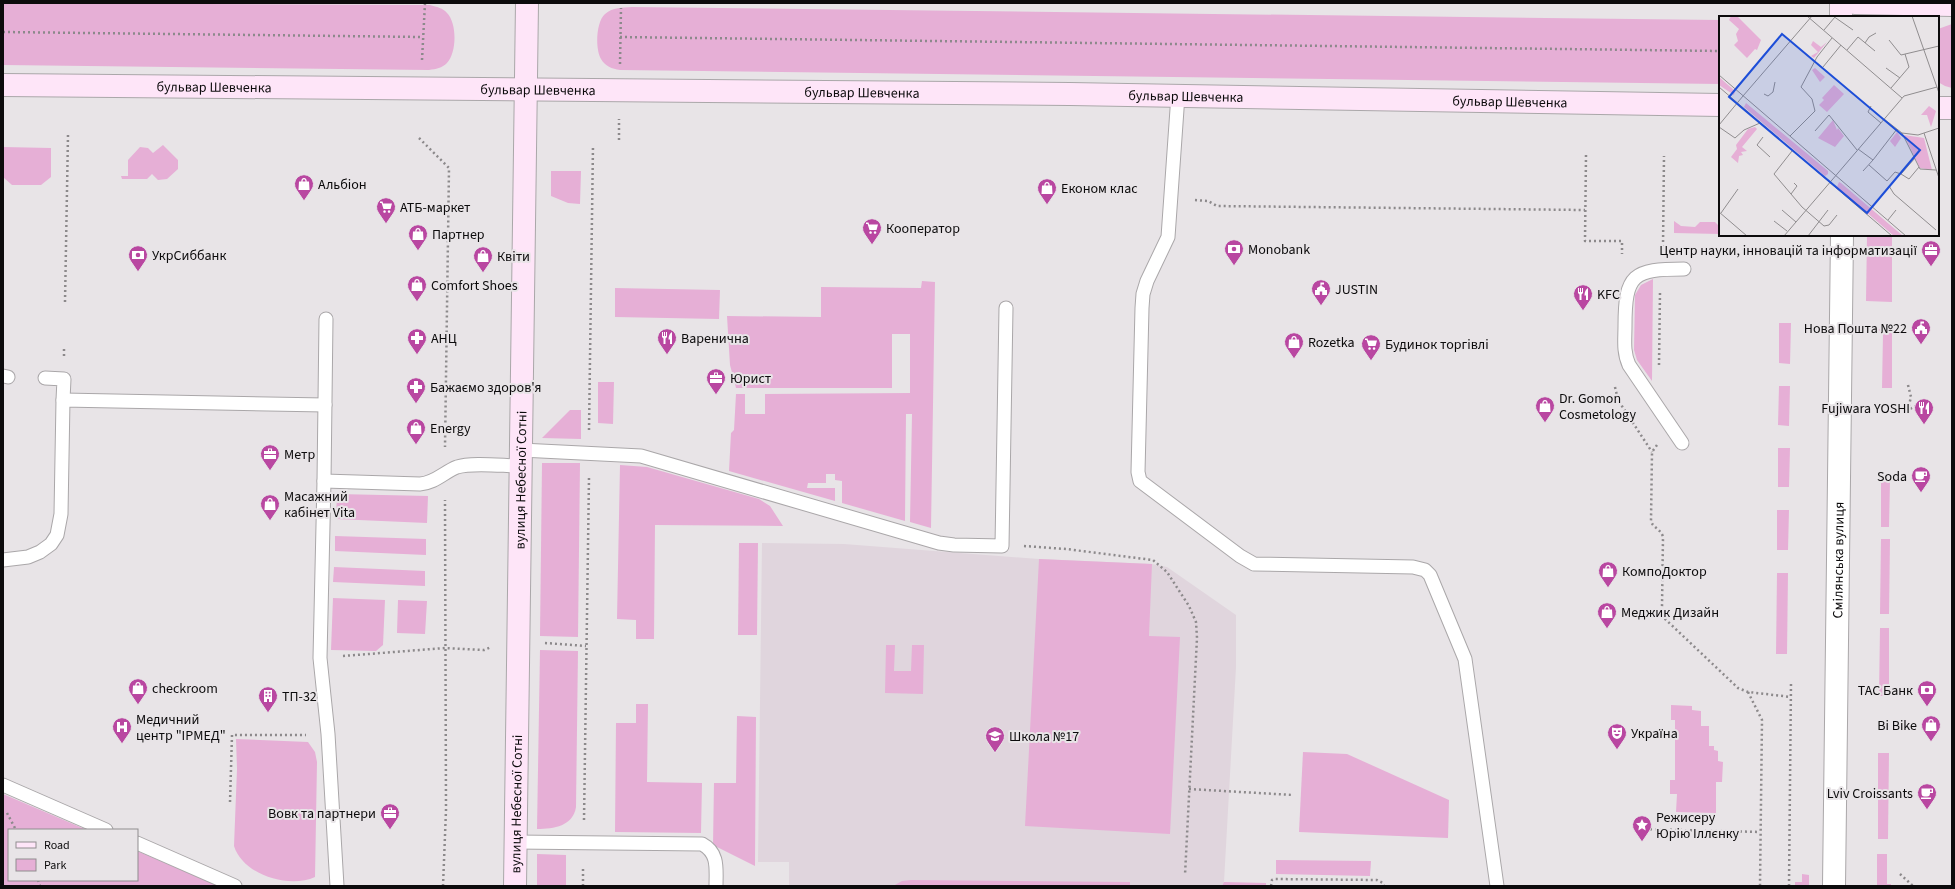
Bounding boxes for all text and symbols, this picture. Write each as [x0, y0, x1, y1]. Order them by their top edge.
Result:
inset map [1719, 16, 1939, 236]
street label: бульвар Шевченка [156, 77, 272, 98]
street label: бульвар Шевченка [480, 80, 596, 101]
street label: бульвар Шевченка [804, 83, 920, 104]
street label: бульвар Шевченка [1128, 86, 1244, 108]
street label: бульвар Шевченка [1452, 91, 1568, 113]
shop icon: Альбіон [293, 173, 315, 201]
place label: Альбіон [318, 175, 367, 195]
shop icon: Економ клас [1036, 177, 1058, 205]
place label: Економ клас [1061, 179, 1138, 199]
supermarket icon: АТБ-маркет [375, 196, 397, 224]
place label: АТБ-маркет [400, 198, 471, 218]
supermarket icon: Кооператор [861, 217, 883, 245]
place label: Кооператор [886, 219, 960, 239]
shop icon: Партнер [407, 223, 429, 251]
place label: Партнер [432, 225, 485, 245]
bank icon: Monobank [1223, 238, 1245, 266]
office icon: Центр науки, інновацій та інформатизації [1920, 239, 1942, 267]
place label: Monobank [1248, 240, 1310, 260]
place label: Центр науки, інновацій та інформатизації [1659, 241, 1917, 261]
bank icon: УкрСиббанк [127, 244, 149, 272]
shop icon: Квіти [472, 245, 494, 273]
place label: УкрСиббанк [152, 246, 226, 266]
place label: Квіти [497, 247, 530, 267]
shop icon: Comfort Shoes [406, 274, 428, 302]
place label: Comfort Shoes [431, 276, 518, 296]
public building icon: JUSTIN [1310, 278, 1332, 306]
place label: JUSTIN [1335, 280, 1378, 300]
restaurant icon: KFC [1572, 283, 1594, 311]
place label: KFC [1597, 285, 1620, 305]
public building icon: Нова Пошта №22 [1910, 317, 1932, 345]
place label: Нова Пошта №22 [1804, 319, 1907, 339]
pharmacy icon: АНЦ [406, 327, 428, 355]
restaurant icon: Варенична [656, 327, 678, 355]
place label: АНЦ [431, 329, 457, 349]
place label: Варенична [681, 329, 749, 349]
shop icon: Rozetka [1283, 331, 1305, 359]
place label: Rozetka [1308, 333, 1355, 353]
supermarket icon: Будинок торгівлі [1360, 333, 1382, 361]
place label: Будинок торгівлі [1385, 335, 1489, 355]
office icon: Юрист [705, 367, 727, 395]
place label: Юрист [730, 369, 772, 389]
pharmacy icon: Бажаємо здоров'я [405, 376, 427, 404]
place label: Бажаємо здоров'я [430, 378, 542, 398]
place label: Dr. Gomon Cosmetology [1559, 389, 1636, 425]
shop icon: Dr. Gomon Cosmetology [1534, 395, 1556, 423]
restaurant icon: Fujiwara YOSHI [1913, 397, 1935, 425]
place label: Fujiwara YOSHI [1821, 399, 1910, 419]
street label: вулиця Небесної Сотні [511, 411, 532, 550]
shop icon: Energy [405, 417, 427, 445]
place label: Energy [430, 419, 471, 439]
office icon: Метр [259, 443, 281, 471]
place label: Метр [284, 445, 315, 465]
cafe icon: Soda [1910, 465, 1932, 493]
place label: Soda [1877, 467, 1907, 487]
place label: Масажний кабінет Vita [284, 487, 355, 523]
shop icon: Масажний кабінет Vita [259, 493, 281, 521]
street label: Смілянська вулиця [1828, 502, 1850, 618]
shop icon: КомпоДоктор [1597, 560, 1619, 588]
place label: КомпоДоктор [1622, 562, 1707, 582]
shop icon: Меджик Дизайн [1596, 601, 1618, 629]
place label: Меджик Дизайн [1621, 603, 1719, 623]
shop icon: checkroom [127, 677, 149, 705]
place label: checkroom [152, 679, 218, 699]
bank icon: ТАС Банк [1916, 679, 1938, 707]
place label: ТАС Банк [1858, 681, 1913, 701]
building icon: ТП-32 [257, 685, 279, 713]
place label: ТП-32 [282, 687, 317, 707]
place label: Медичний центр "ІРМЕД" [136, 710, 226, 746]
shop icon: Bi Bike [1920, 714, 1942, 742]
hospital icon: Медичний центр "ІРМЕД" [111, 716, 133, 744]
place label: Bi Bike [1877, 716, 1917, 736]
theatre icon: Україна [1606, 722, 1628, 750]
place label: Україна [1631, 724, 1678, 744]
school or university icon: Школа №17 [984, 725, 1006, 753]
place label: Школа №17 [1009, 727, 1079, 747]
street label: вулиця Небесної Сотні [506, 735, 528, 873]
cafe icon: Lviv Croissants [1916, 782, 1938, 810]
place label: Lviv Croissants [1827, 784, 1913, 804]
office icon: Вовк та партнери [379, 802, 401, 830]
place label: Вовк та партнери [268, 804, 376, 824]
place label: Режисеру Юрію Іллєнку [1656, 808, 1740, 844]
place icon: Режисеру Юрію Іллєнку [1631, 814, 1653, 842]
legend [8, 829, 138, 881]
text: Road [44, 837, 70, 854]
text: Park [44, 857, 66, 874]

